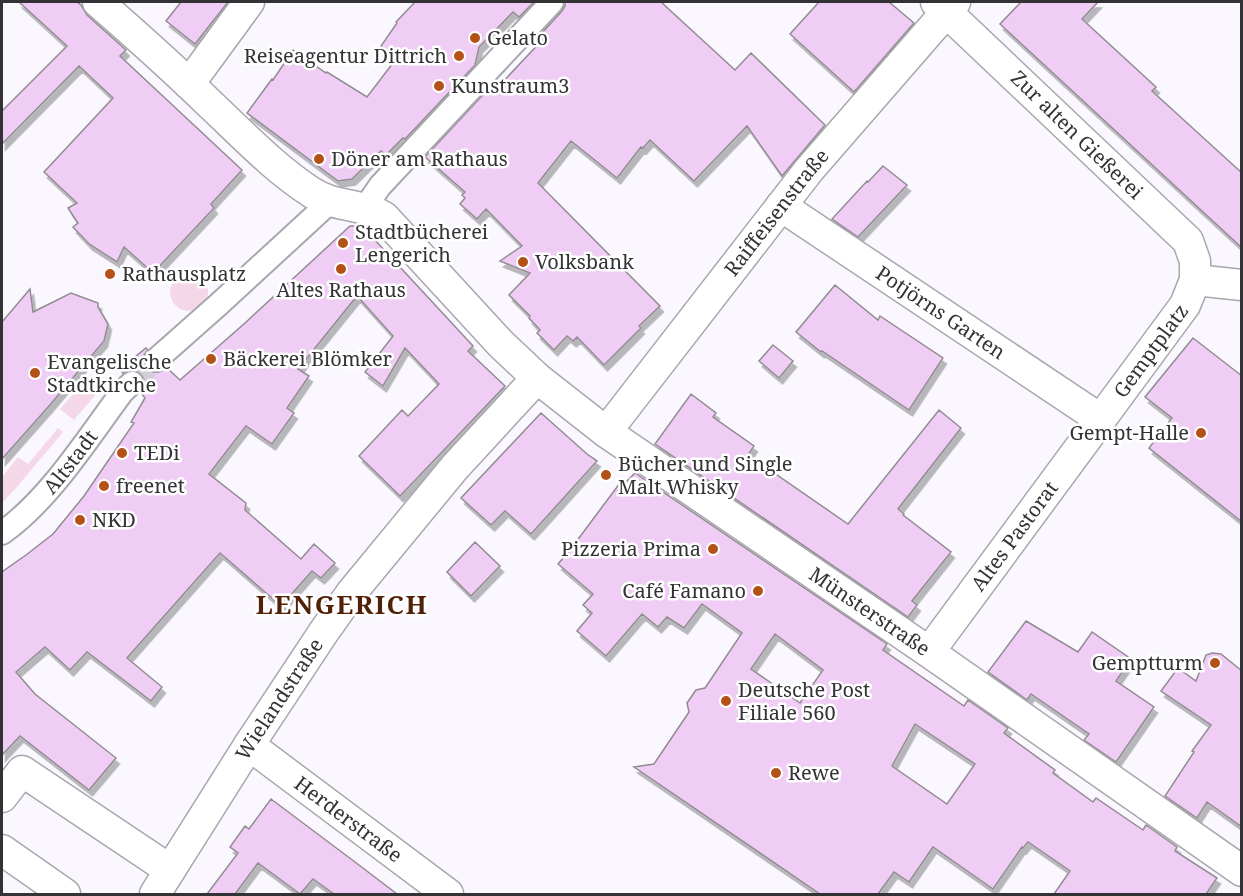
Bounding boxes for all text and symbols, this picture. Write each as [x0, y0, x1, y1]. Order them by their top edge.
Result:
place label: Gelato [487, 24, 548, 51]
marker: Gelato [468, 31, 482, 45]
place label: Reiseagentur Dittrich [244, 42, 447, 69]
marker: Reiseagentur Dittrich [452, 49, 466, 63]
street label: Zur alten Gießerei [1005, 64, 1150, 205]
place label: Kunstraum3 [451, 72, 569, 99]
marker: Kunstraum3 [432, 79, 446, 93]
street label: Raiffeisenstraße [718, 143, 835, 281]
place label: Döner am Rathaus [331, 145, 508, 172]
marker: Döner am Rathaus [312, 152, 326, 166]
place label: Stadtbücherei Lengerich [355, 218, 489, 268]
marker: Stadtbücherei Lengerich [336, 236, 350, 250]
place label: Volksbank [535, 248, 634, 275]
marker: Volksbank [516, 255, 530, 269]
street label: Potjörns Garten [871, 259, 1011, 365]
place label: Rathausplatz [122, 260, 246, 287]
marker: Altes Rathaus [334, 262, 348, 276]
marker: Rathausplatz [103, 267, 117, 281]
place label: Altes Rathaus [276, 276, 406, 303]
street label: Gemptplatz [1107, 298, 1194, 403]
place label: Bäckerei Blömker [223, 345, 393, 372]
place label: Evangelische Stadtkirche [47, 348, 172, 398]
marker: Bäckerei Blömker [204, 352, 218, 366]
marker: Evangelische Stadtkirche [28, 366, 42, 380]
place label: Gempt-Halle [1069, 419, 1189, 446]
street label: Altstadt [37, 424, 103, 499]
marker: Gempt-Halle [1194, 426, 1208, 440]
place label: TEDi [134, 439, 180, 466]
marker: TEDi [115, 446, 129, 460]
place label: Bücher und Single Malt Whisky [618, 450, 793, 500]
marker: Bücher und Single Malt Whisky [599, 468, 613, 482]
place label: freenet [116, 472, 185, 499]
street label: Altes Pastorat [964, 475, 1064, 596]
marker: freenet [97, 479, 111, 493]
place label: NKD [92, 506, 136, 533]
marker: NKD [73, 513, 87, 527]
place label: Pizzeria Prima [561, 535, 701, 562]
marker: Pizzeria Prima [706, 542, 720, 556]
street label: Münsterstraße [804, 560, 936, 662]
place label: Café Famano [622, 577, 746, 604]
marker: Café Famano [751, 584, 765, 598]
district label: LENGERICH [256, 586, 428, 622]
street label: Wielandstraße [229, 633, 329, 765]
place label: Gemptturm [1092, 649, 1203, 676]
marker: Gemptturm [1208, 656, 1222, 670]
place label: Deutsche Post Filiale 560 [738, 676, 870, 726]
marker: Deutsche Post Filiale 560 [719, 694, 733, 708]
place label: Rewe [788, 759, 840, 786]
marker: Rewe [769, 766, 783, 780]
street label: Herderstraße [289, 770, 408, 868]

